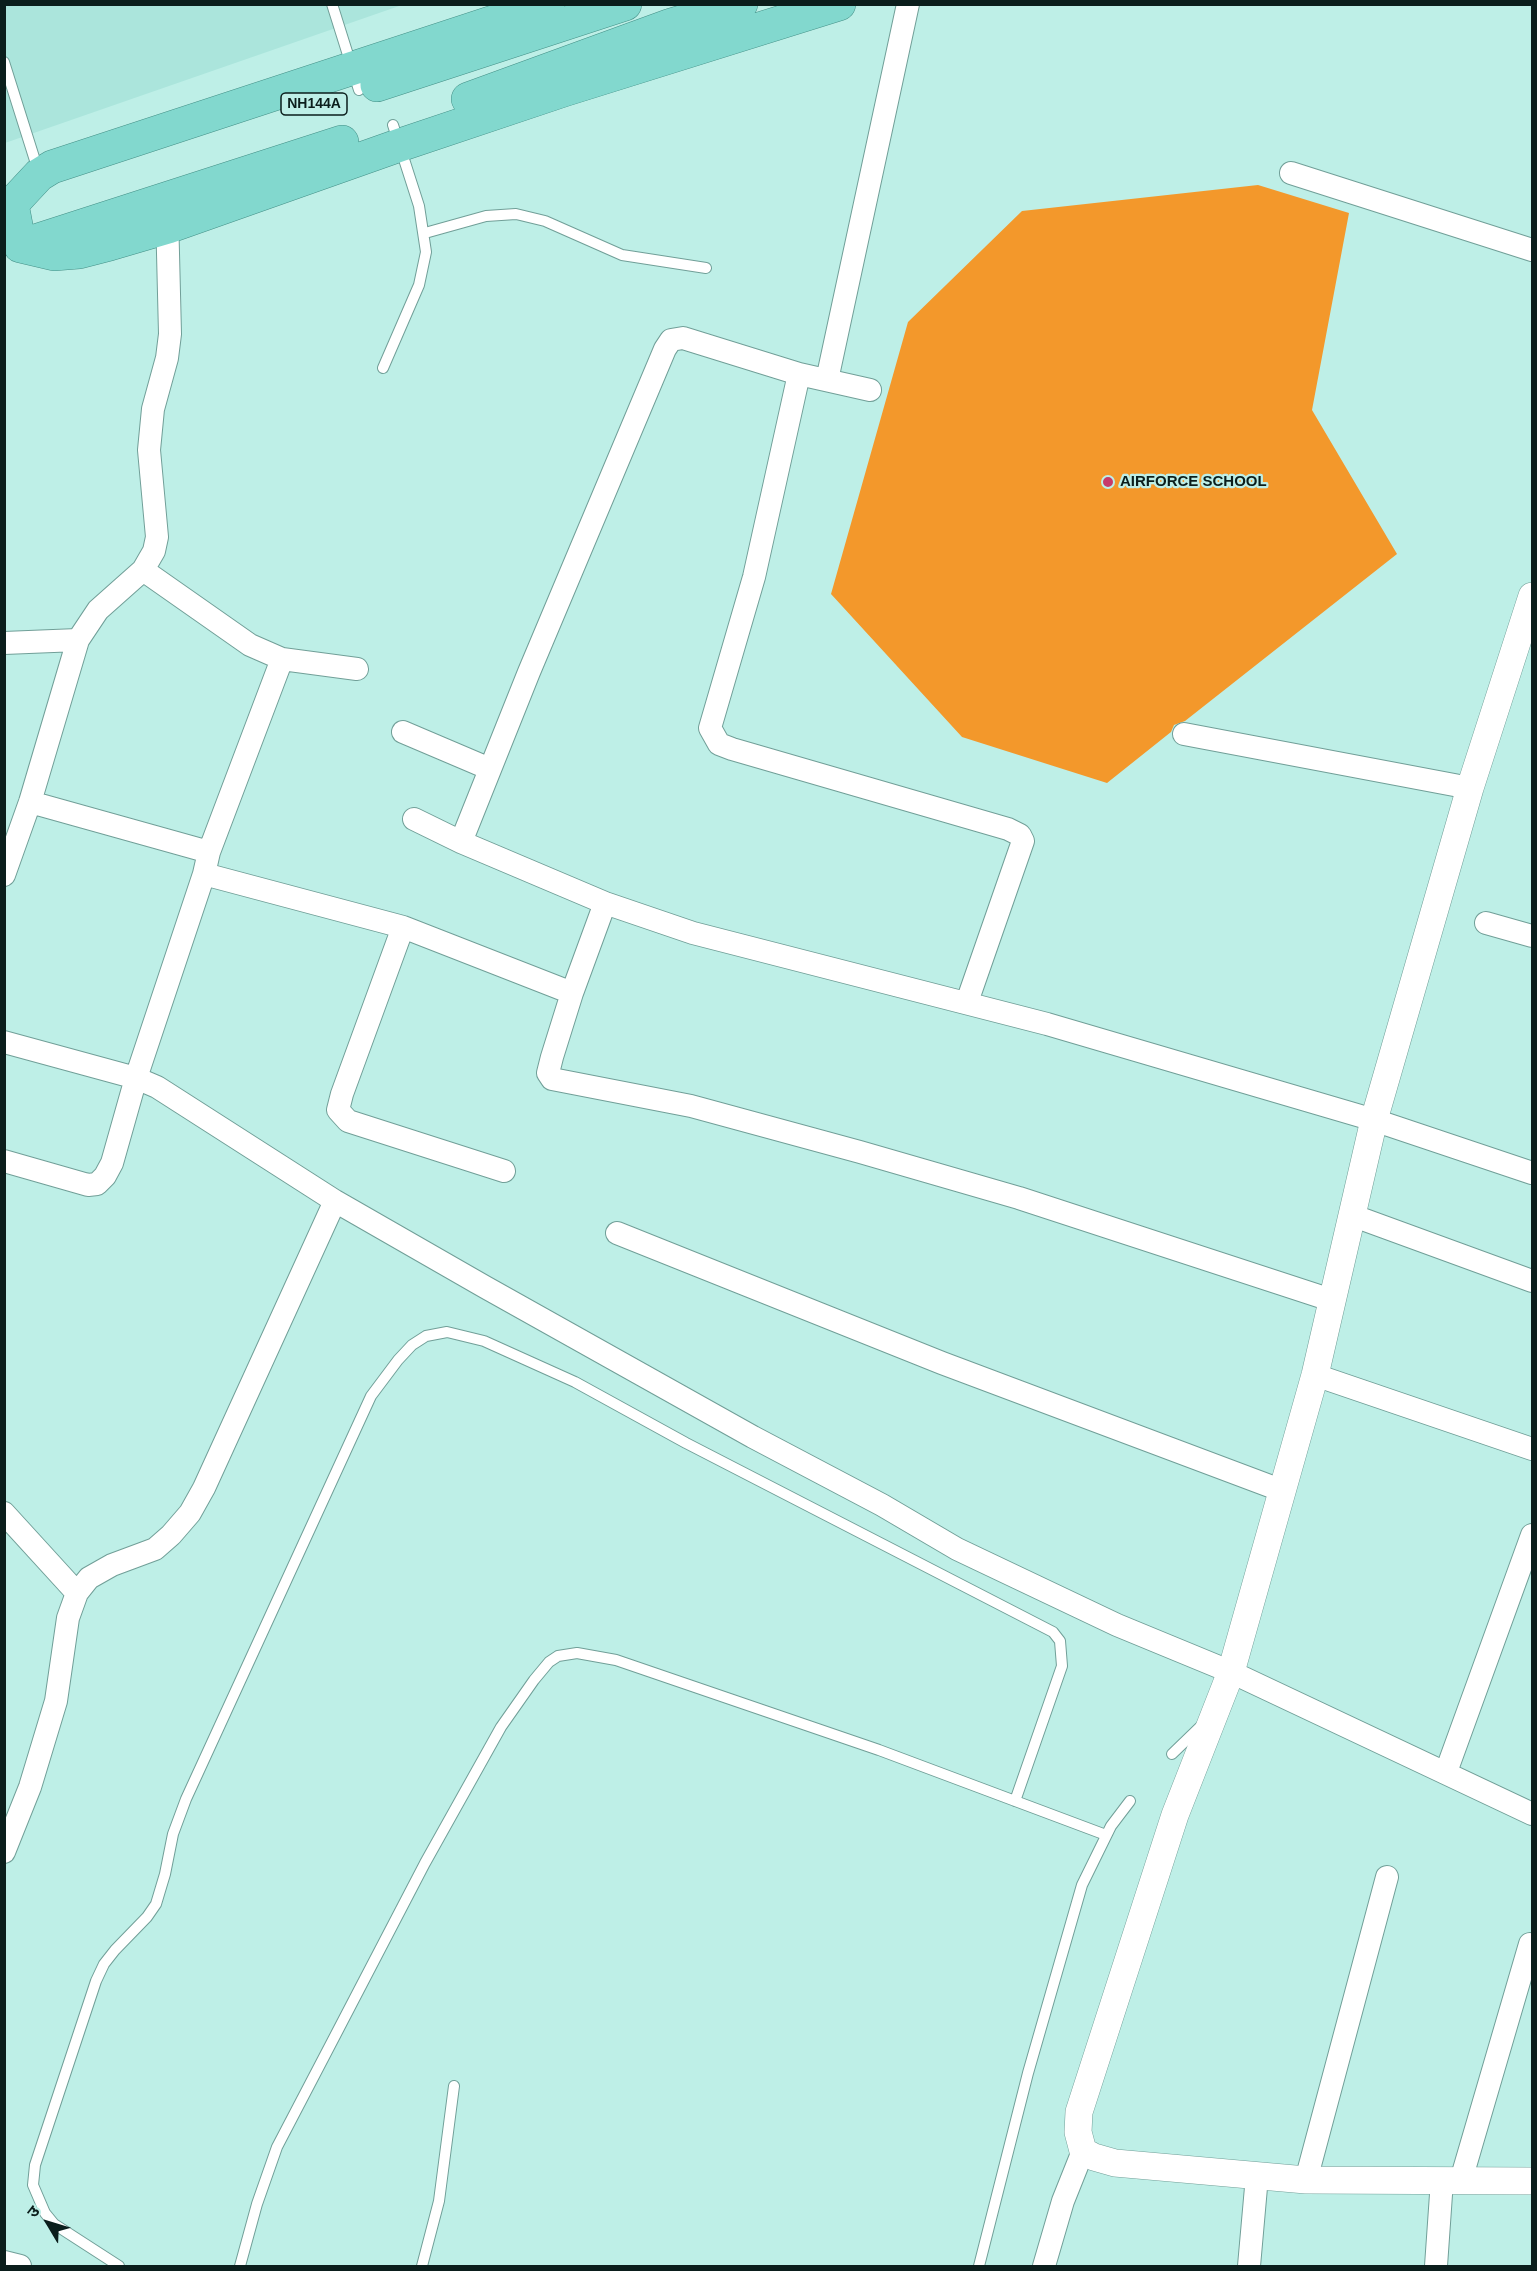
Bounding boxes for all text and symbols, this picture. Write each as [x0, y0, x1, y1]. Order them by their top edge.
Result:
road number: NH144A [281, 93, 347, 115]
place label: AIRFORCE SCHOOL [1120, 473, 1267, 491]
marker: AIRFORCE SCHOOL [1101, 475, 1115, 489]
north arrow [18, 2193, 78, 2253]
text: उ [24, 2203, 43, 2221]

